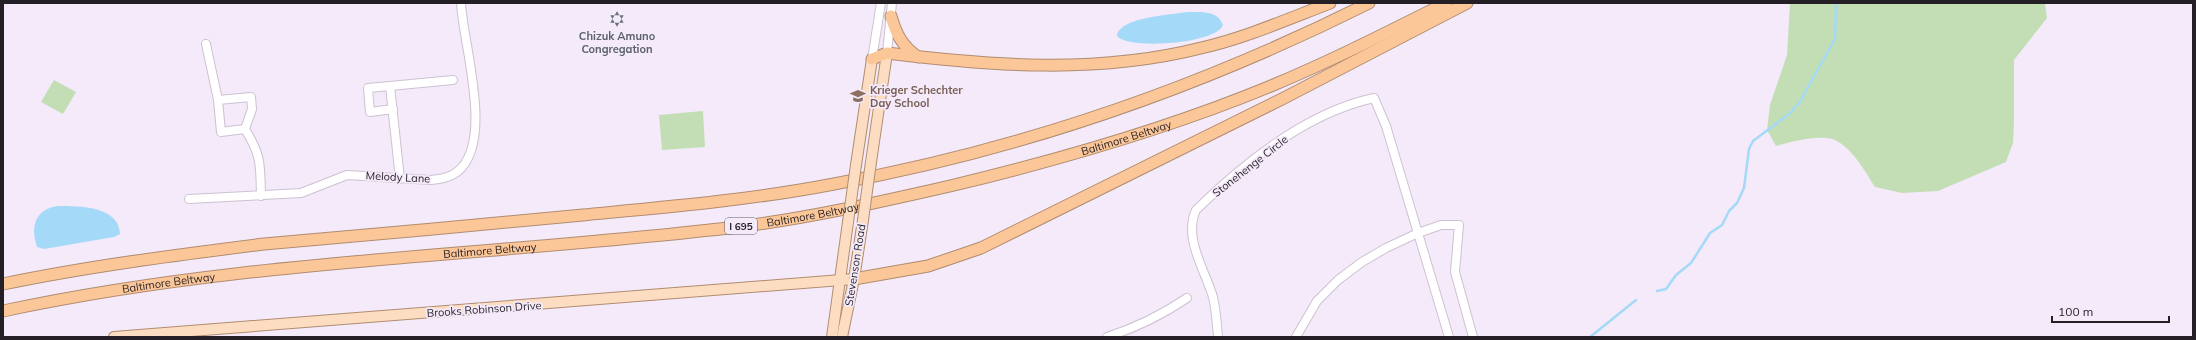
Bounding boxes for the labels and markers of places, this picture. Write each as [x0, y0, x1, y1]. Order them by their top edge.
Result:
synagogue icon: Chizuk Amuno Congregation [608, 10, 626, 28]
place label: Chizuk Amuno Congregation [579, 29, 656, 56]
place label: Krieger Schechter Day School [870, 83, 963, 110]
school or university icon: Krieger Schechter Day School [849, 87, 867, 105]

